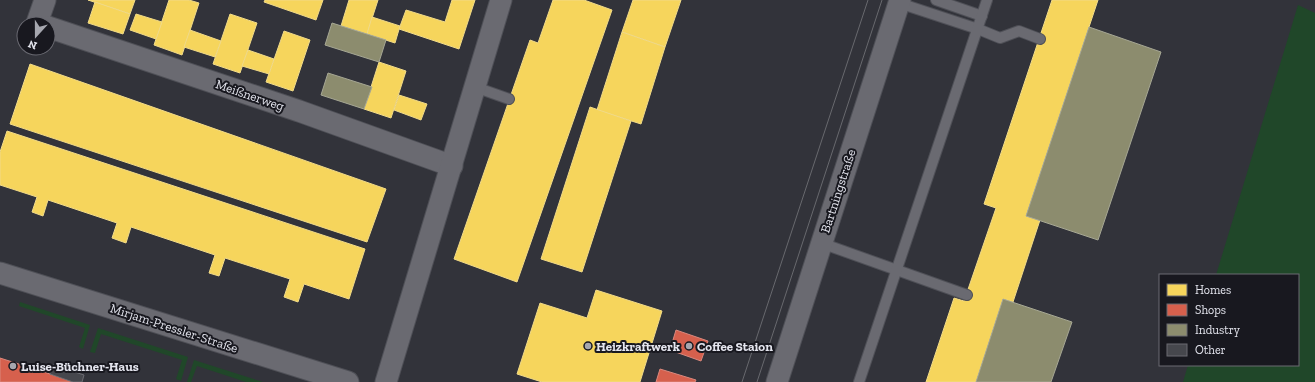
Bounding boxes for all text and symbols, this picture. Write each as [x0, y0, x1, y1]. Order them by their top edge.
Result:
north arrow [16, 16, 56, 56]
text: N [26, 37, 39, 52]
street label: Meißnerweg [214, 76, 286, 114]
street label: Bartningstraße [817, 147, 859, 235]
legend [1159, 274, 1299, 366]
text: Homes [1195, 283, 1231, 297]
street label: Mirjam-Pressler-Straße [108, 300, 240, 357]
text: Shops [1195, 303, 1226, 317]
text: Industry [1195, 323, 1241, 337]
place label: Heizkraftwerk [596, 339, 680, 354]
place label: Coffee Staion [697, 339, 773, 354]
marker: Heizkraftwerk [583, 341, 593, 351]
marker: Coffee Staion [684, 341, 694, 351]
text: Other [1195, 343, 1226, 357]
place label: Luise-Büchner-Haus [21, 359, 139, 374]
marker: Luise-Büchner-Haus [8, 361, 18, 371]

